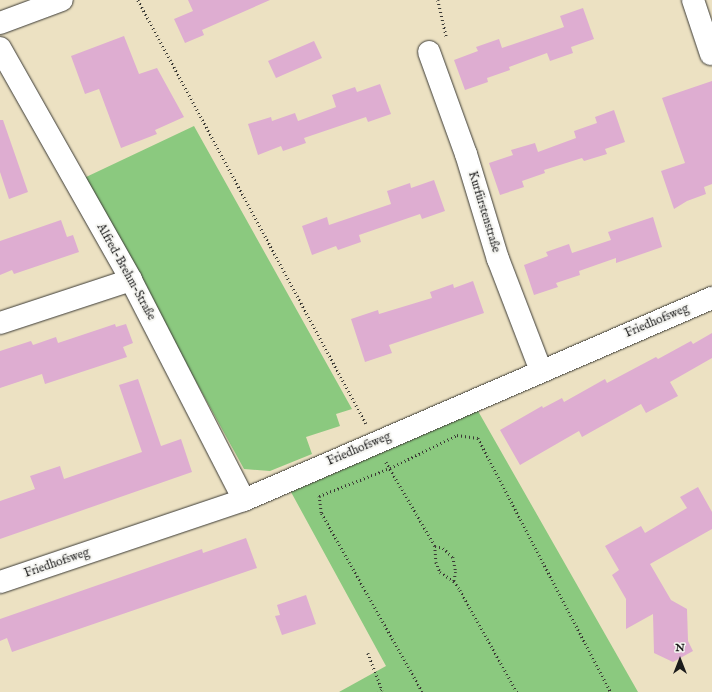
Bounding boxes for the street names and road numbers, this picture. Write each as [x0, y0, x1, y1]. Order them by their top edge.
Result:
street label: Kurfürstenstraße [465, 170, 503, 254]
street label: Alfred-Brehm-Straße [93, 221, 159, 323]
street label: Friedhofsweg [623, 301, 691, 341]
street label: Friedhofsweg [325, 429, 393, 469]
street label: Friedhofsweg [22, 545, 92, 581]

